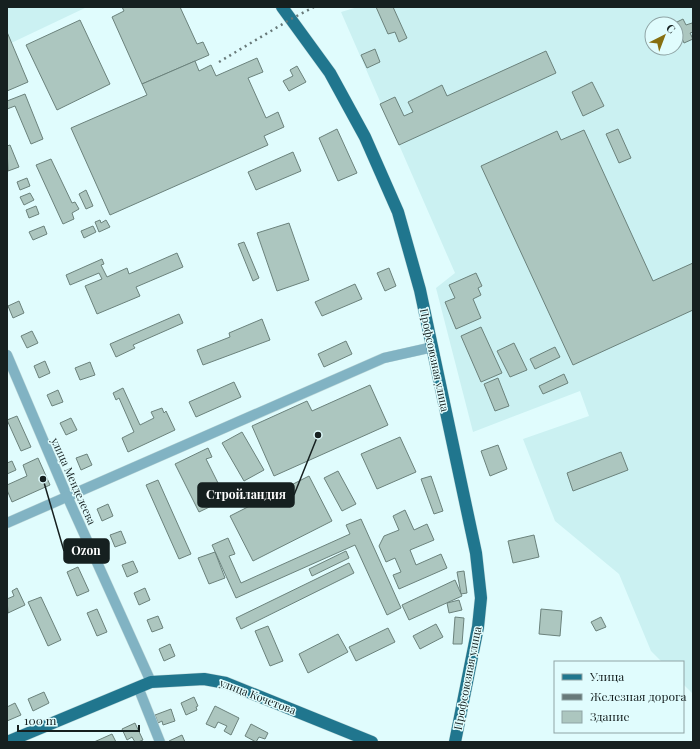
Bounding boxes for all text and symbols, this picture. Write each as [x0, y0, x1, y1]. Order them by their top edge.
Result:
north arrow [644, 16, 684, 56]
text: С [663, 20, 679, 37]
street label: Профсоюзная улица [417, 307, 453, 413]
street label: улица Менделеева [48, 434, 100, 527]
callout: Стройландия [198, 483, 294, 507]
text: Стройландия [206, 486, 286, 502]
callout: Ozon [64, 539, 109, 563]
text: Ozon [71, 542, 101, 558]
street label: Профсоюзная улица [450, 625, 484, 731]
legend [554, 661, 684, 733]
text: Улица [589, 668, 624, 684]
street label: улица Кочетова [217, 674, 299, 718]
text: Железная дорога [590, 688, 687, 704]
scale bar [18, 707, 139, 733]
text: Здание [590, 708, 630, 724]
text: 100 m [24, 712, 57, 728]

